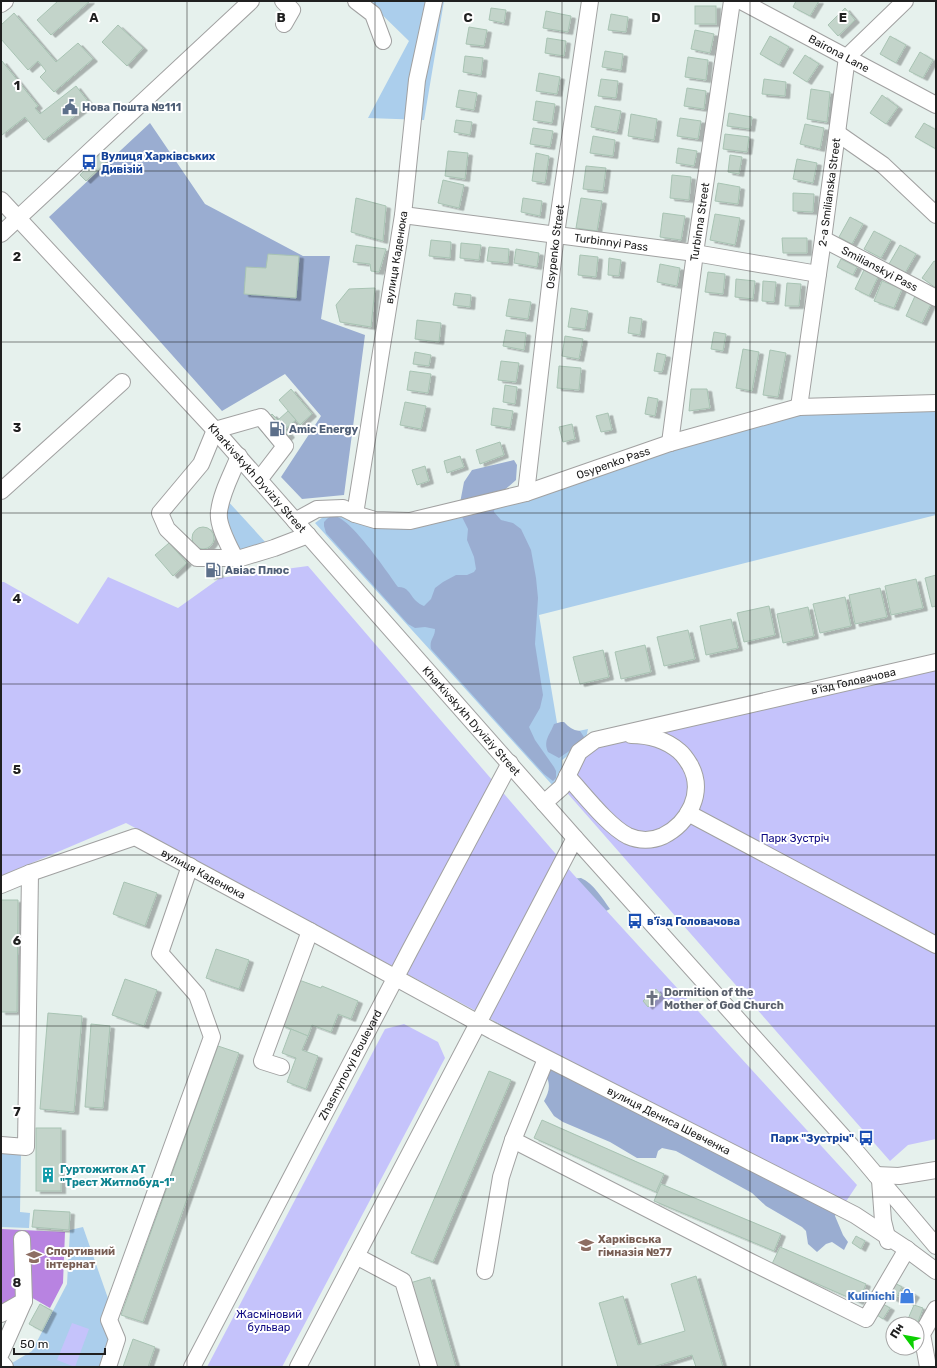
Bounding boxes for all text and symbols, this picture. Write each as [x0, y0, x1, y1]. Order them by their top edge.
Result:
text: A [89, 10, 99, 25]
text: B [276, 10, 286, 25]
text: C [463, 10, 473, 25]
text: D [651, 10, 661, 25]
text: E [839, 10, 847, 25]
street label: Bairona Lane [806, 32, 871, 75]
text: 1 [14, 78, 20, 93]
public building icon: Нова Пошта №111 [61, 98, 79, 116]
place label: Нова Пошта №111 [82, 101, 181, 114]
street label: 2-a Smilianska Street [816, 136, 843, 247]
place label: Вулиця Харківських Дивізій [101, 150, 216, 176]
bus stop icon: Вулиця Харківських Дивізій [80, 153, 98, 171]
street label: Turbinna Street [688, 181, 712, 262]
street label: Osypenko Street [544, 203, 567, 289]
street label: вулиця Каденюка [383, 210, 410, 305]
street label: Turbinnyi Pass [573, 231, 649, 254]
street label: Smilianskyi Pass [839, 244, 920, 295]
text: 2 [13, 249, 21, 264]
text: 3 [13, 420, 22, 435]
fuel station icon: Amic Energy [268, 420, 286, 438]
street label: Kharkivskykh Dyviziy Street [205, 421, 309, 536]
place label: Amic Energy [289, 423, 358, 436]
street label: Osypenko Pass [575, 444, 652, 482]
fuel station icon: Авіас Плюс [204, 561, 222, 579]
place label: Авіас Плюс [225, 564, 290, 577]
text: 4 [13, 591, 22, 606]
street label: Kharkivskykh Dyviziy Street [420, 664, 523, 779]
street label: в'їзд Головачова [810, 665, 897, 697]
text: 5 [13, 762, 21, 777]
park label: Парк Зустріч [761, 832, 829, 845]
street label: вулиця Каденюка [159, 846, 248, 902]
bus stop icon: в'їзд Головачова [626, 912, 644, 930]
place label: в'їзд Головачова [647, 915, 740, 928]
text: 6 [13, 933, 22, 948]
place label: Dormition of the Mother of God Church [664, 986, 784, 1012]
church icon: Dormition of the Mother of God Church [643, 989, 661, 1007]
street label: Zhasmynovyi Boulevard [316, 1008, 385, 1122]
street label: вулиця Дениса Шевченка [605, 1084, 733, 1158]
text: 7 [13, 1104, 21, 1119]
bus stop icon: Парк "Зустріч" [857, 1129, 875, 1147]
place label: Парк "Зустріч" [771, 1132, 854, 1145]
place label: Гуртожиток АТ "Трест Житлобуд-1" [60, 1163, 175, 1189]
building icon: Гуртожиток АТ "Трест Житлобуд-1" [39, 1166, 57, 1184]
place label: Харківська гімназія №77 [598, 1233, 673, 1259]
school or university icon: Харківська гімназія №77 [577, 1236, 595, 1254]
place label: Спортивний інтернат [46, 1245, 115, 1271]
school or university icon: Спортивний інтернат [25, 1248, 43, 1266]
text: 8 [13, 1275, 22, 1290]
shop icon: Kulinichi [898, 1287, 916, 1305]
place label: Kulinichi [848, 1290, 895, 1303]
park label: Жасміновий бульвар [236, 1308, 302, 1334]
north arrow [885, 1316, 925, 1356]
text: Пн [887, 1321, 906, 1341]
scale bar [14, 1330, 105, 1356]
text: 50 m [20, 1337, 48, 1351]

